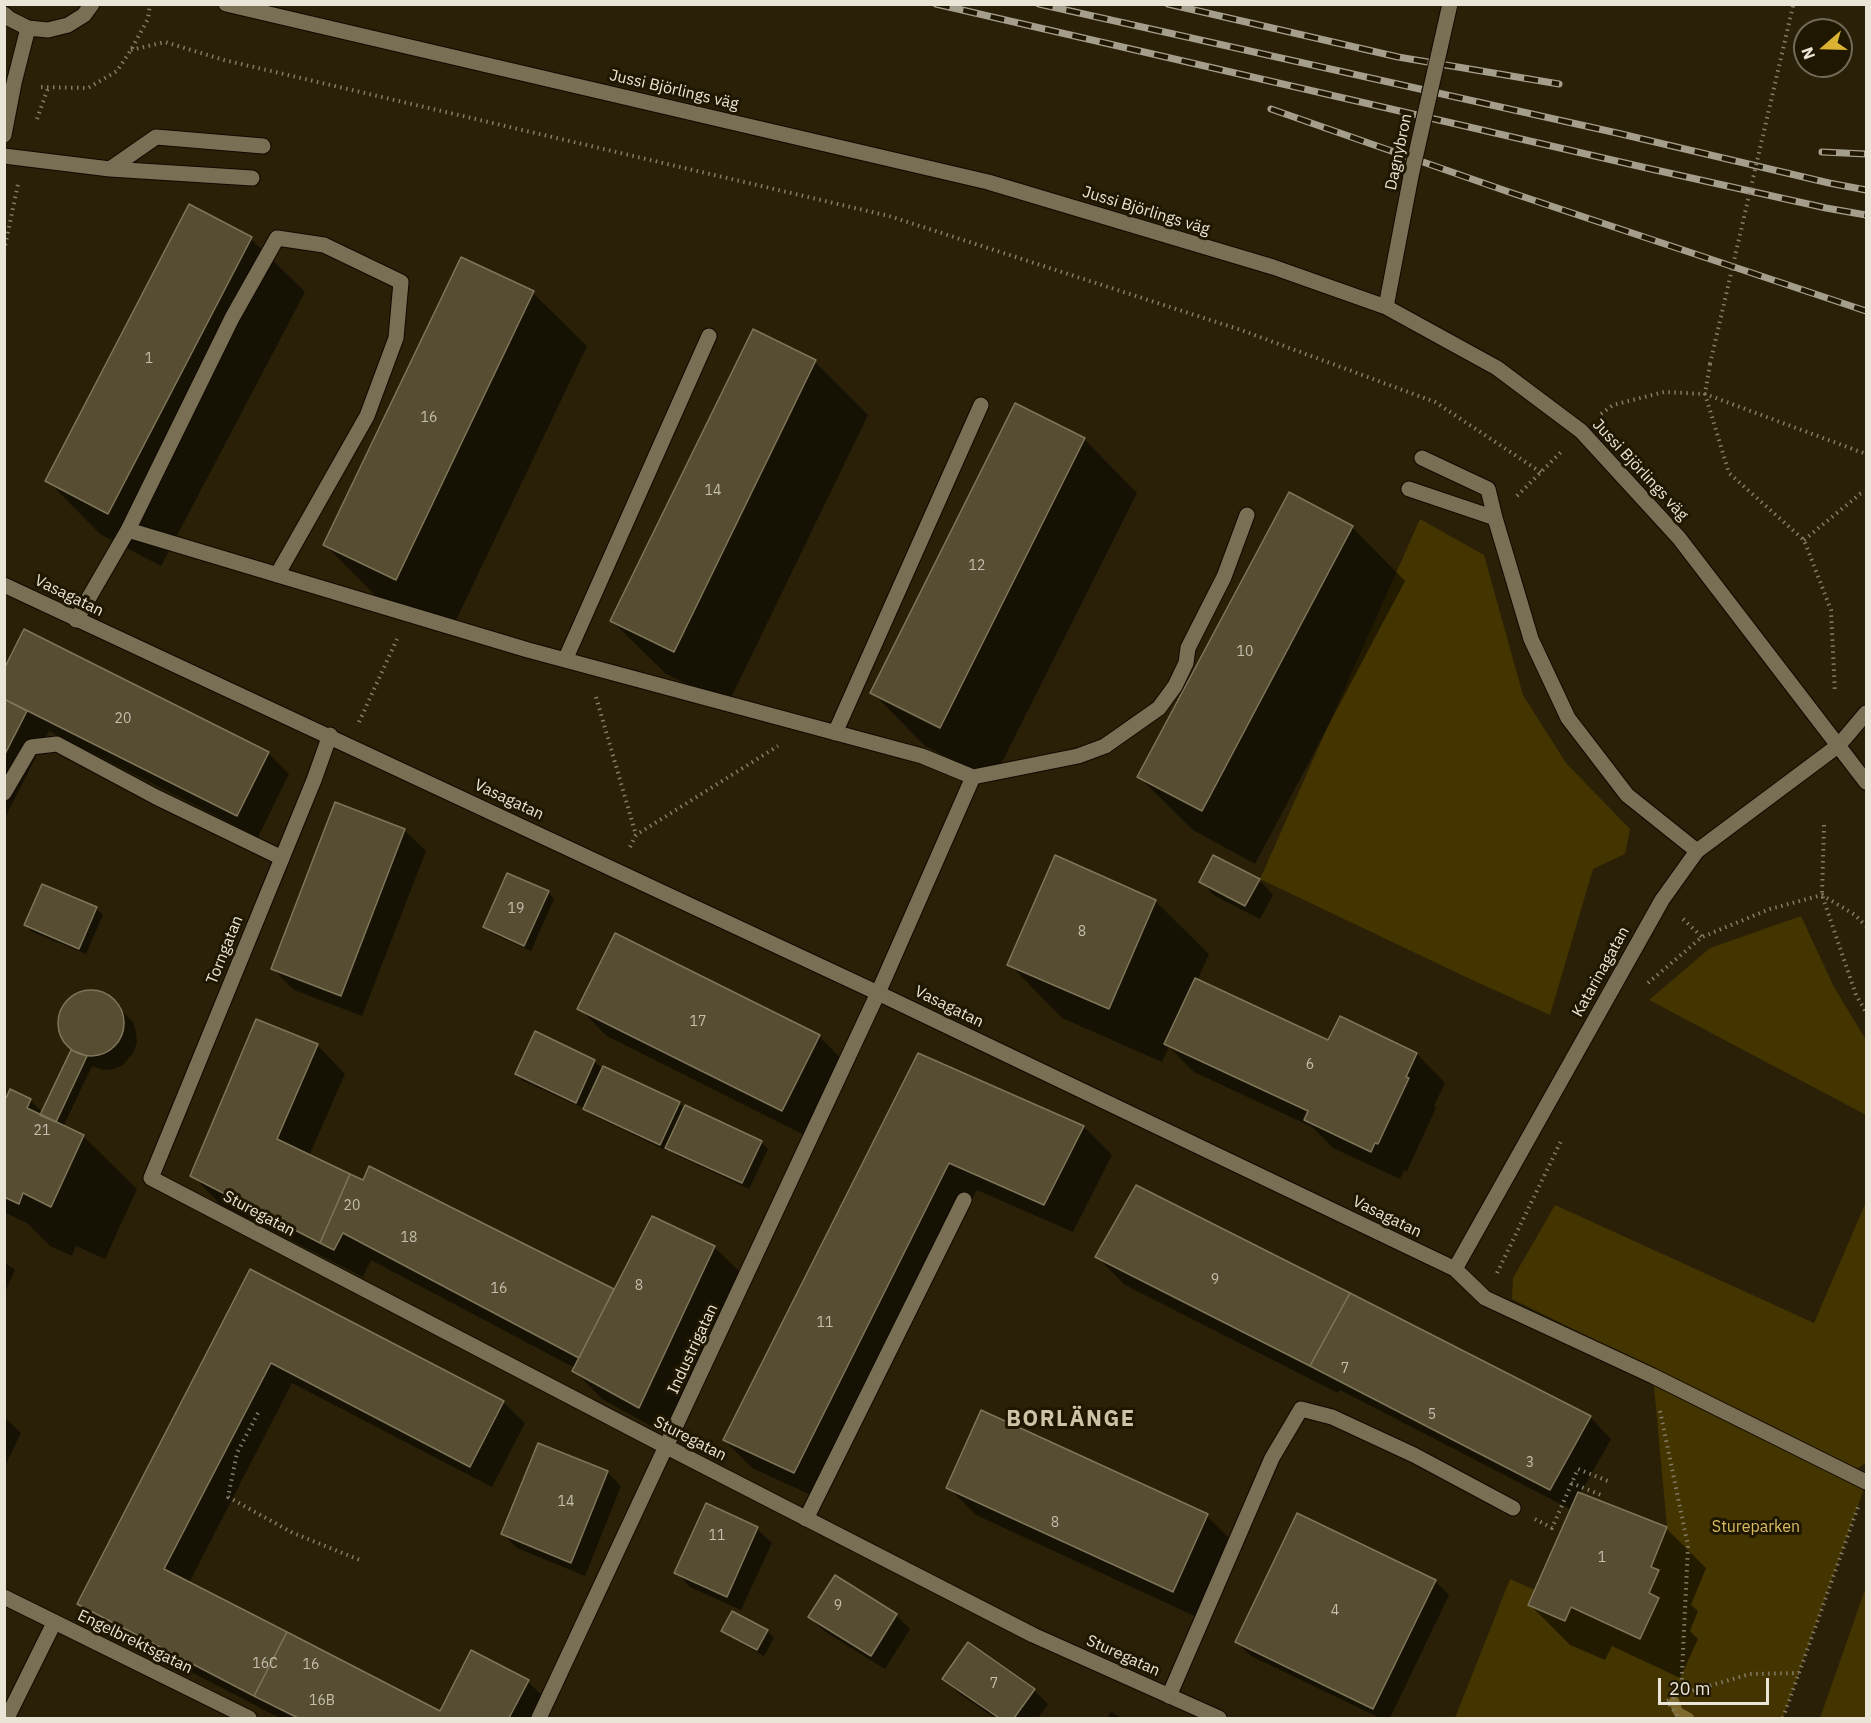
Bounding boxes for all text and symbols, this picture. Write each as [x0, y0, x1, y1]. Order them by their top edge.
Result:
north arrow [1793, 18, 1853, 78]
text: N [1797, 45, 1819, 62]
street label: Jussi Björlings väg [608, 66, 740, 114]
street label: Dagnybron [1382, 112, 1416, 192]
street label: Jussi Björlings väg [1080, 183, 1212, 239]
house number: 1 [145, 351, 153, 367]
house number: 16 [421, 410, 437, 426]
street label: Jussi Björlings väg [1588, 415, 1692, 525]
house number: 14 [705, 483, 721, 499]
house number: 12 [969, 558, 985, 574]
street label: Vasagatan [31, 571, 107, 621]
house number: 10 [1237, 644, 1253, 660]
house number: 20 [115, 711, 131, 727]
street label: Vasagatan [471, 776, 547, 824]
house number: 19 [508, 901, 524, 917]
street label: Torngatan [203, 913, 247, 987]
street label: Katarinagatan [1568, 923, 1634, 1021]
house number: 8 [1078, 924, 1086, 940]
street label: Vasagatan [911, 982, 987, 1032]
house number: 17 [690, 1014, 706, 1030]
house number: 6 [1306, 1057, 1314, 1073]
house number: 21 [34, 1123, 50, 1139]
street label: Sturegatan [220, 1187, 298, 1241]
street label: Vasagatan [1349, 1192, 1425, 1242]
house number: 20 [344, 1198, 360, 1214]
house number: 18 [401, 1230, 417, 1246]
house number: 9 [1211, 1272, 1219, 1288]
house number: 8 [635, 1278, 643, 1294]
house number: 16 [491, 1281, 507, 1297]
street label: Industrigatan [664, 1301, 722, 1397]
house number: 11 [817, 1315, 833, 1331]
house number: 7 [1341, 1361, 1349, 1377]
district label: BORLÄNGE [1006, 1407, 1136, 1433]
house number: 5 [1428, 1407, 1436, 1423]
street label: Sturegatan [651, 1413, 729, 1465]
house number: 3 [1526, 1455, 1534, 1471]
house number: 14 [558, 1494, 574, 1510]
house number: 8 [1051, 1515, 1059, 1531]
park label: Stureparken [1712, 1517, 1800, 1537]
house number: 11 [709, 1528, 725, 1544]
house number: 1 [1598, 1550, 1606, 1566]
house number: 9 [834, 1598, 842, 1614]
house number: 4 [1331, 1603, 1339, 1619]
street label: Engelbrektsgatan [74, 1606, 196, 1678]
street label: Sturegatan [1083, 1631, 1163, 1681]
house number: 16C [252, 1656, 278, 1672]
house number: 16 [303, 1657, 319, 1673]
scale bar [1661, 1666, 1772, 1704]
house number: 7 [990, 1676, 998, 1692]
text: 20 m [1669, 1677, 1711, 1700]
house number: 16B [309, 1693, 335, 1709]

